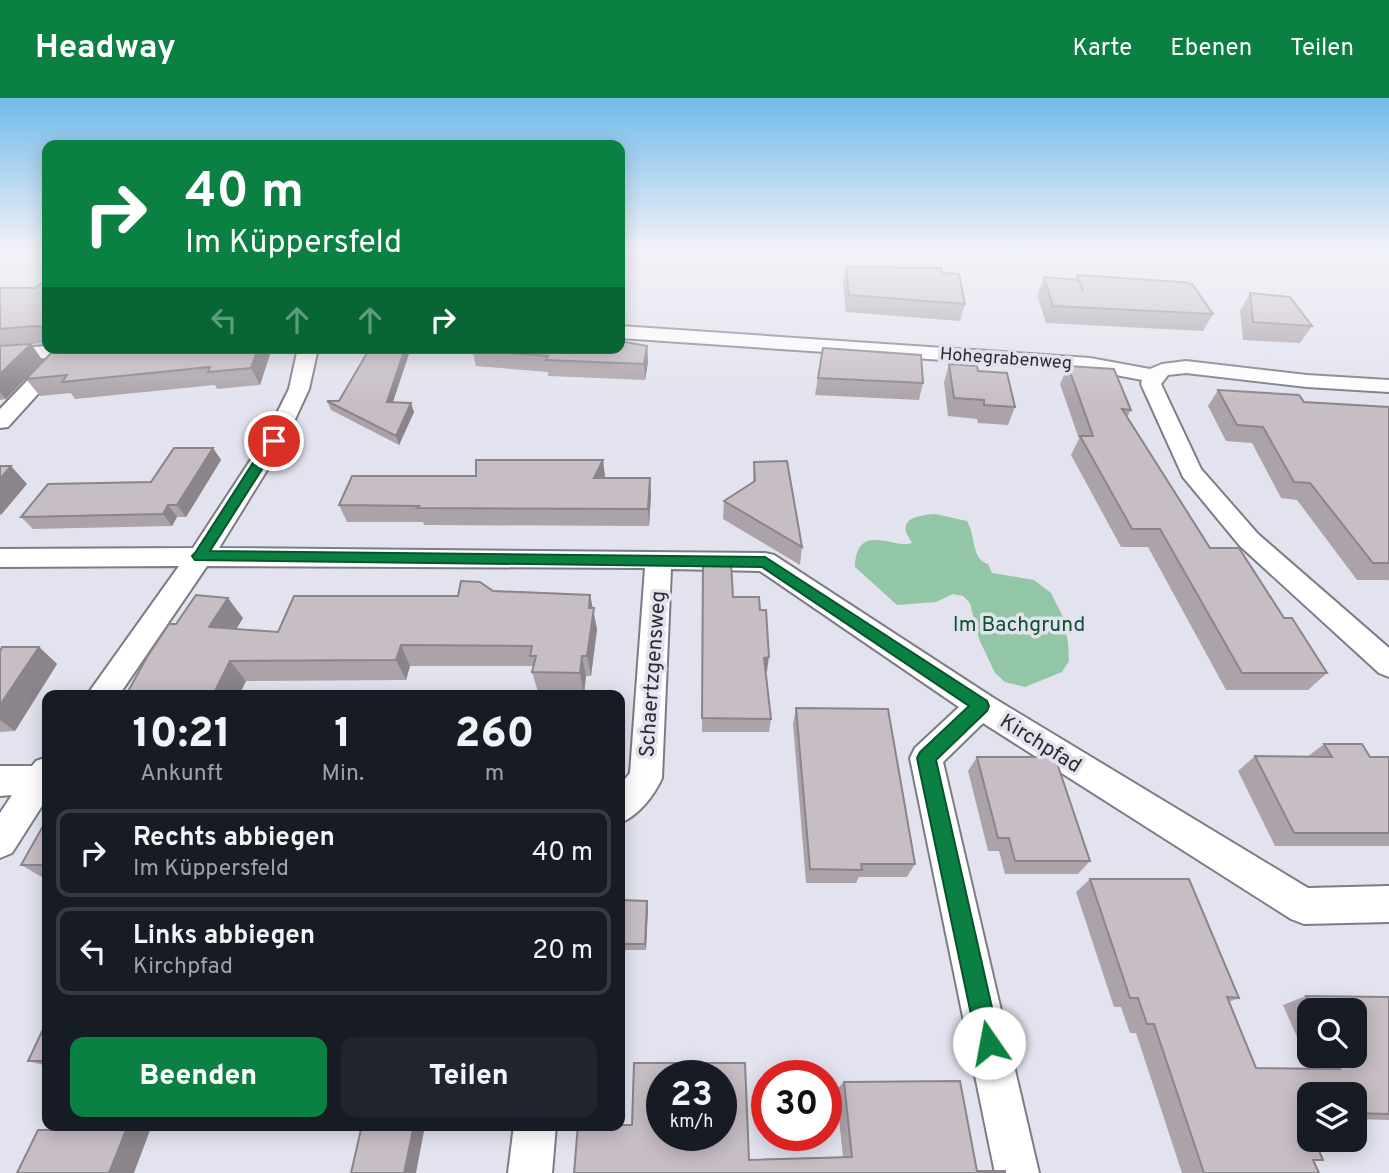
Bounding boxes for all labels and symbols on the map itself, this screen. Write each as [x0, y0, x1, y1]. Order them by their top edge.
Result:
street label: Hohegrabenweg [939, 343, 1073, 376]
pin [244, 411, 304, 471]
street label: Schaertzgensweg [634, 590, 673, 758]
park label: Im Bachgrund [953, 612, 1085, 639]
street label: Kirchpfad [994, 709, 1086, 780]
position arrow [952, 1006, 1026, 1080]
speed limit sign: 30 [751, 1060, 842, 1151]

